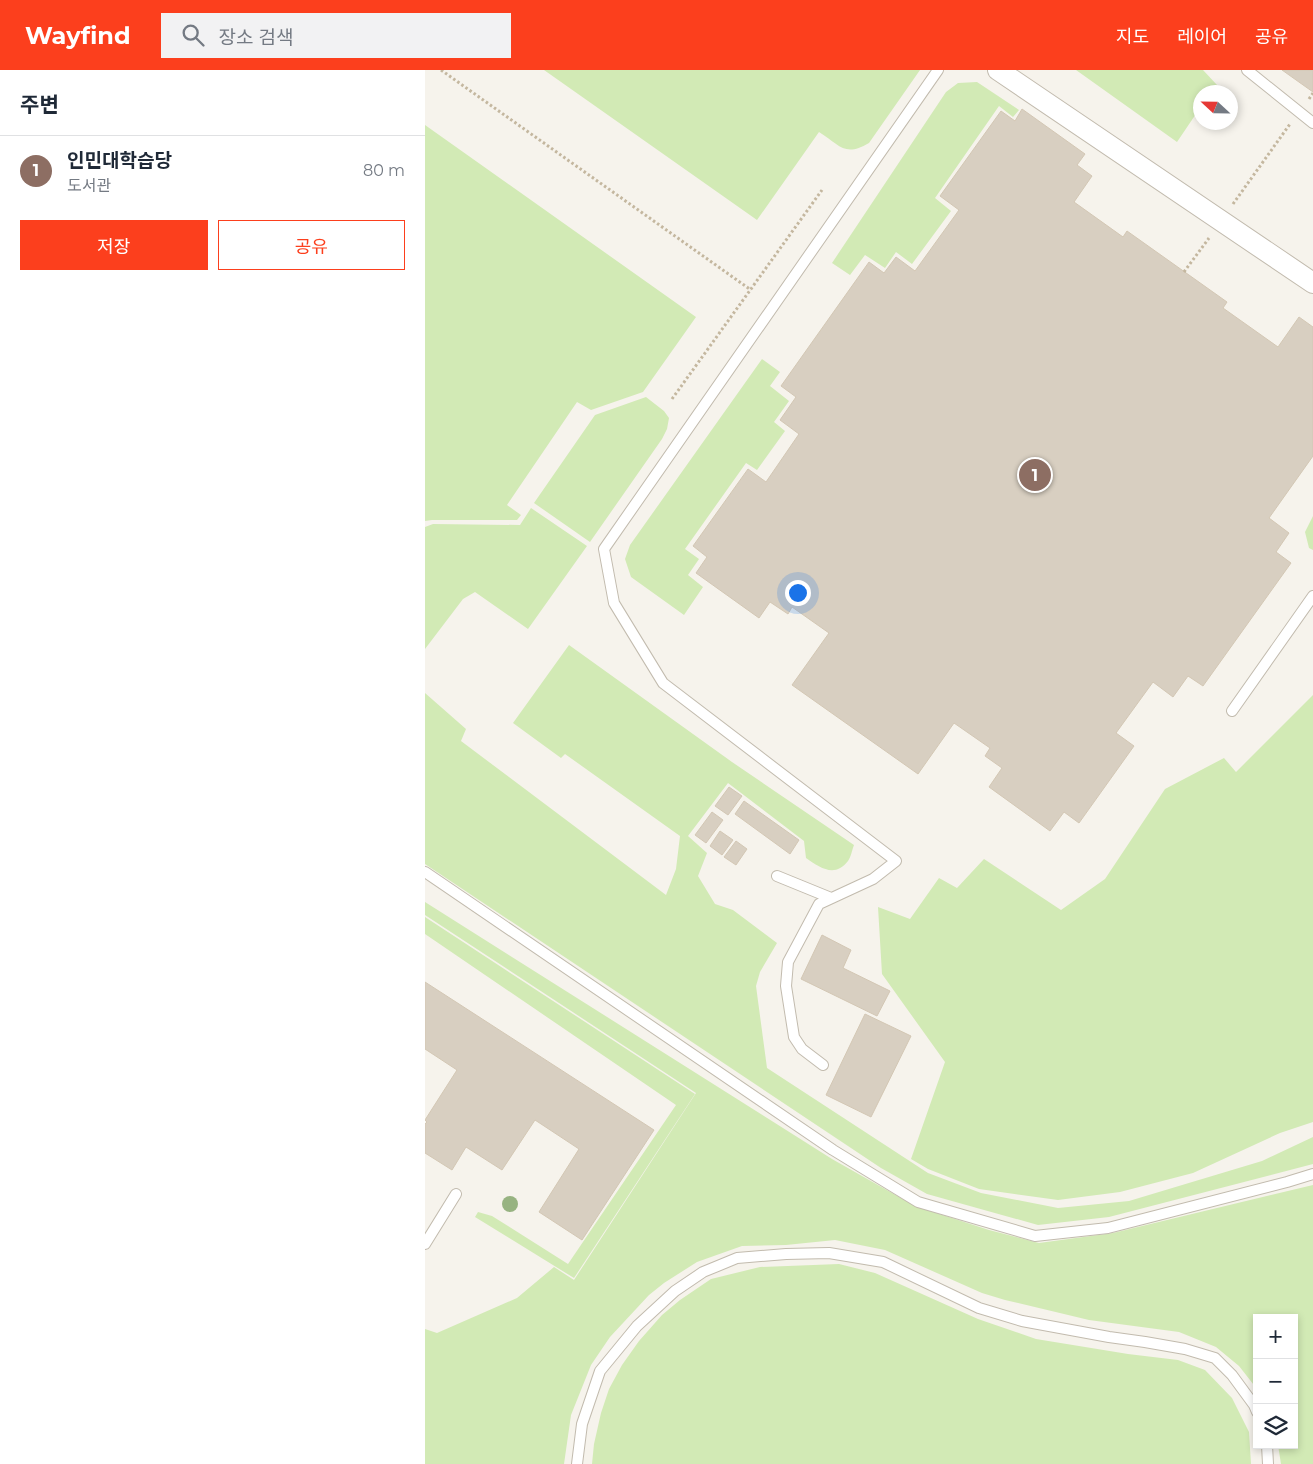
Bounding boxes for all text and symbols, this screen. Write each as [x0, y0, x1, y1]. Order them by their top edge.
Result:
search box [161, 13, 511, 58]
text: Wayfind [25, 21, 131, 50]
icon: search [179, 21, 207, 49]
text: 장소 검색 [219, 26, 293, 49]
text: 지도 [1116, 26, 1149, 48]
text: 레이어 [1177, 26, 1227, 48]
text: 공유 [1255, 26, 1288, 48]
north arrow [1193, 85, 1238, 130]
text: 주변 [20, 92, 59, 117]
text: 인민대학습당 [67, 149, 172, 172]
text: 1 [33, 161, 39, 180]
text: 80 m [363, 161, 405, 180]
text: 도서관 [67, 176, 111, 195]
button: 저장 [20, 220, 208, 270]
button: 공유 [218, 220, 405, 270]
pin: 1 [1019, 456, 1051, 494]
your location [785, 580, 811, 606]
map controls [1253, 1314, 1298, 1449]
button: + [1253, 1314, 1298, 1359]
button: − [1253, 1359, 1298, 1404]
button: layers [1253, 1404, 1298, 1449]

